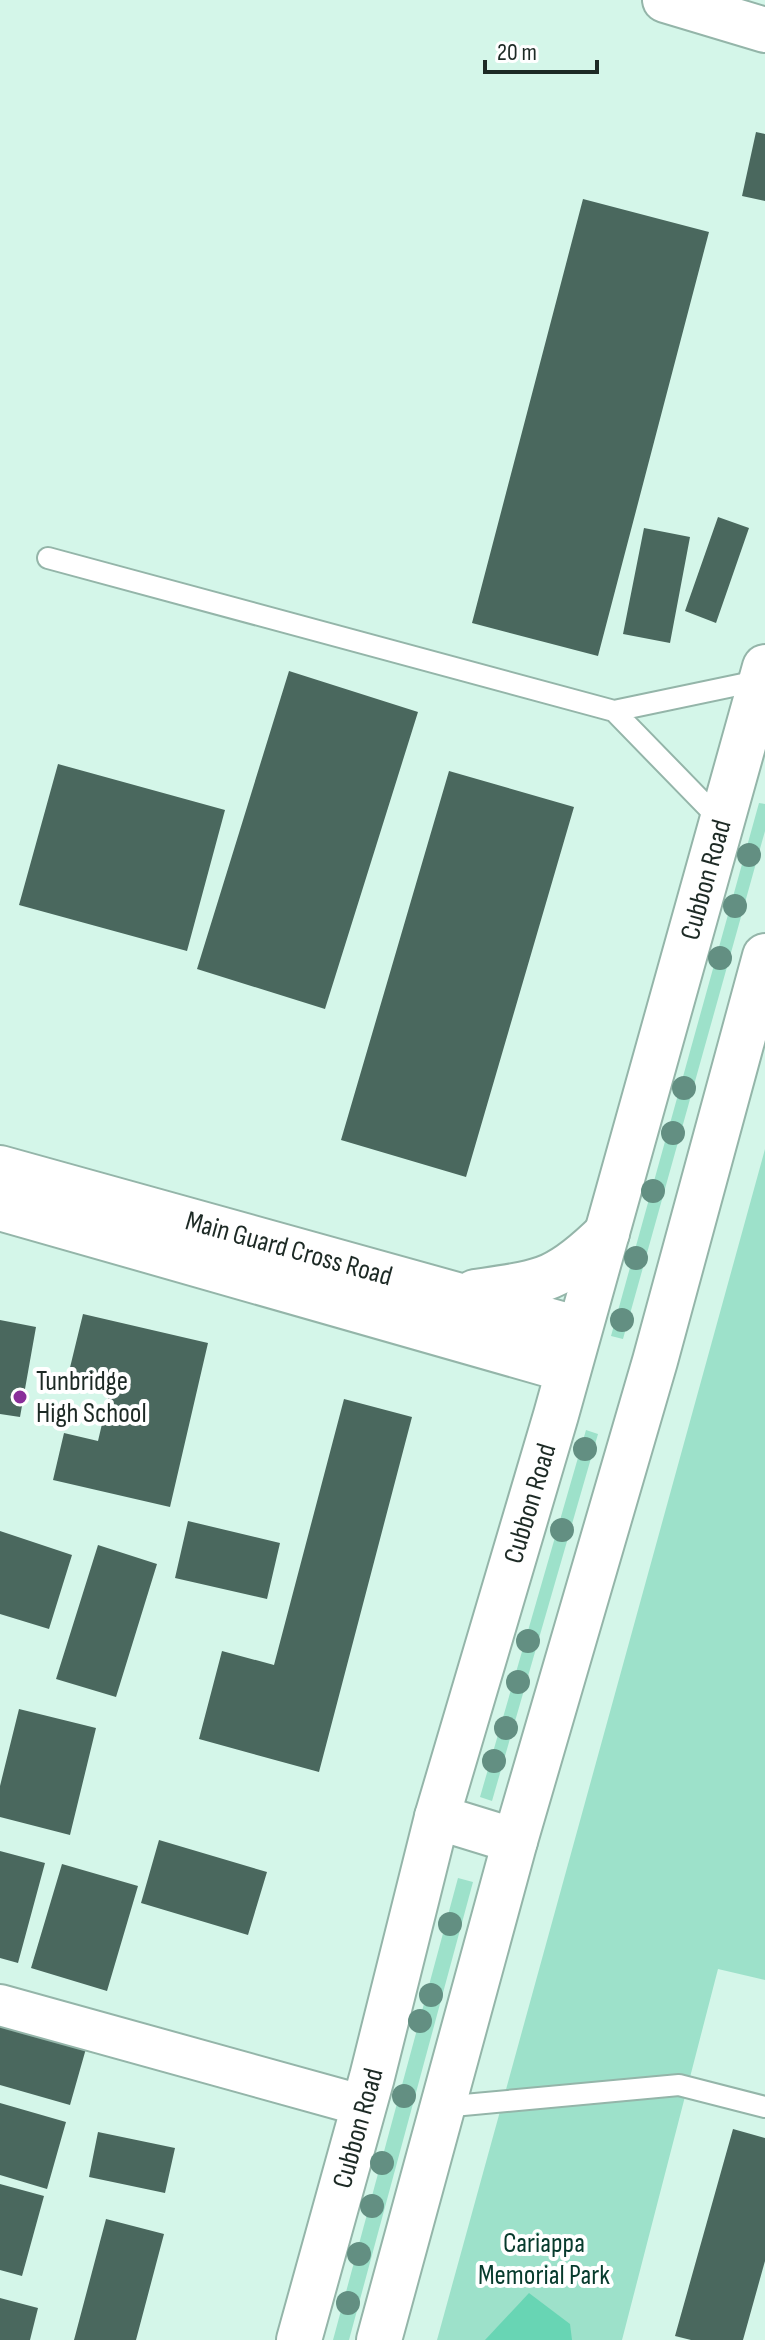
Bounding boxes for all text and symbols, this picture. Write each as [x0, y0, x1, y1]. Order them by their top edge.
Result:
scale bar [485, 24, 597, 74]
text: 20 m [497, 38, 537, 67]
street label: Cubbon Road [673, 816, 738, 943]
street label: Main Guard Cross Road [182, 1204, 396, 1293]
place label: Tunbridge High School [36, 1365, 147, 1430]
marker: Tunbridge High School [11, 1388, 29, 1406]
street label: Cubbon Road [497, 1440, 563, 1567]
street label: Cubbon Road [325, 2065, 390, 2192]
park label: Cariappa Memorial Park [478, 2227, 610, 2292]

